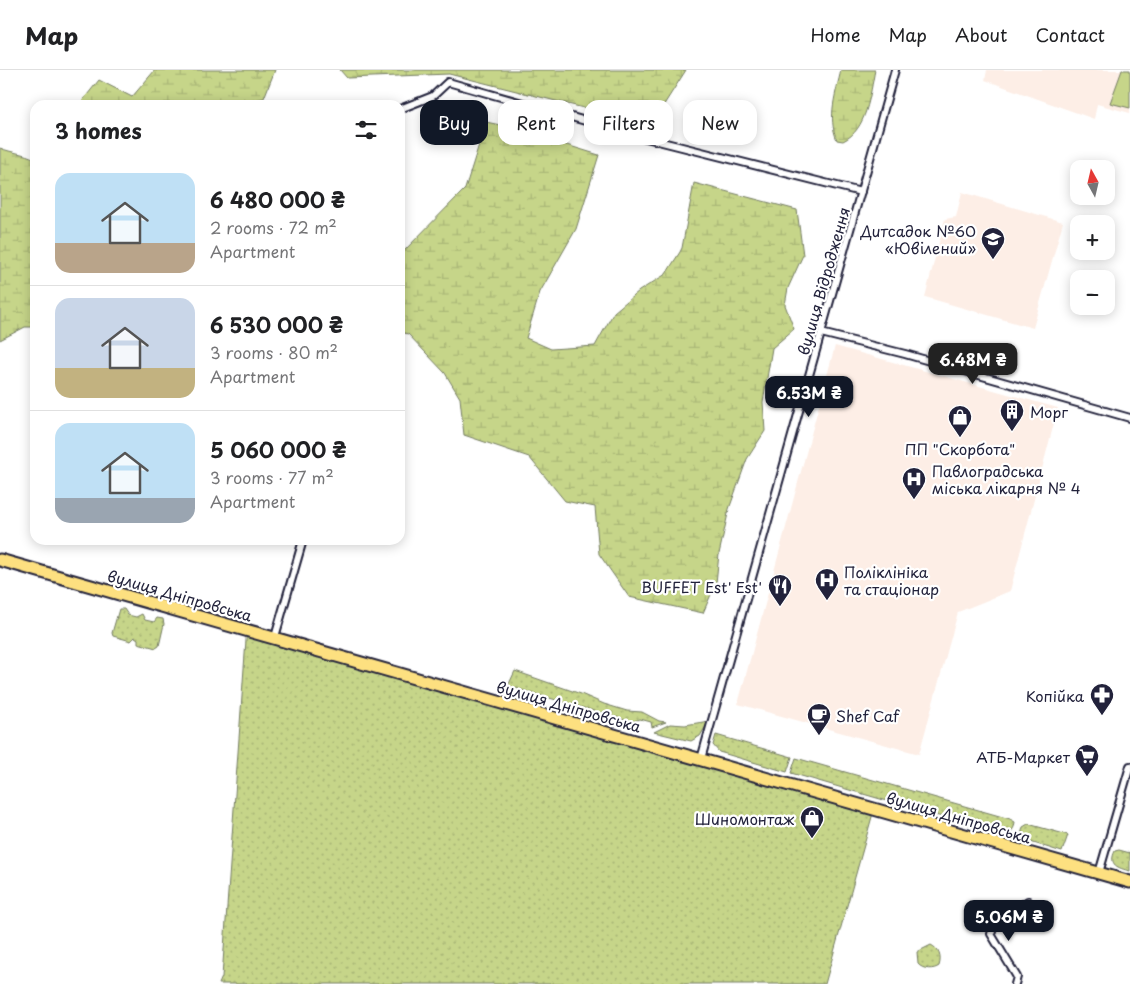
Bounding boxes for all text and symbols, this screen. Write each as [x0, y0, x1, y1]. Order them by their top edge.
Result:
text: Map [25, 17, 78, 53]
text: Home [810, 21, 860, 48]
text: Map [888, 21, 927, 48]
text: About [955, 21, 1007, 48]
text: Contact [1035, 21, 1105, 48]
chip: Buy [420, 100, 488, 145]
chip: Rent [498, 100, 574, 145]
chip: Filters [584, 100, 673, 145]
chip: New [683, 100, 757, 145]
text: 3 homes [55, 114, 142, 146]
icon: filters [352, 116, 380, 144]
north arrow [1070, 160, 1115, 205]
map controls [1070, 160, 1115, 315]
text: 6 480 000 ₴ [210, 183, 345, 215]
icon: home [95, 193, 155, 253]
street label: вулиця Відродження [791, 204, 855, 358]
text: 2 rooms · 72 m² [210, 215, 337, 239]
button: + [1070, 215, 1115, 260]
place label: Дитсадок №60 «Ювілений» [859, 219, 976, 259]
school or university icon: Дитсадок №60 «Ювілений» [980, 226, 1006, 260]
text: Apartment [210, 239, 295, 263]
button: − [1070, 270, 1115, 315]
text: 6 530 000 ₴ [210, 308, 343, 340]
icon: home [95, 318, 155, 378]
text: 3 rooms · 80 m² [210, 340, 338, 364]
pin: 6.48M ₴ [927, 342, 1019, 385]
text: 6.48M ₴ [939, 347, 1007, 371]
text: Apartment [210, 364, 295, 388]
pin: 6.53M ₴ [763, 376, 855, 418]
text: 6.53M ₴ [776, 380, 842, 404]
building icon: Морг [999, 398, 1025, 432]
place label: Морг [1030, 400, 1068, 423]
shop icon: ПП "Скорбота" [947, 404, 973, 438]
text: 5 060 000 ₴ [210, 433, 347, 465]
place label: ПП "Скорбота" [905, 437, 1015, 460]
icon: home [95, 443, 155, 503]
place label: Павлоградська міська лікарня № 4 [932, 459, 1081, 499]
text: 3 rooms · 77 m² [210, 465, 334, 489]
hospital icon: Павлоградська міська лікарня № 4 [901, 466, 927, 500]
text: Apartment [210, 489, 295, 513]
place label: Поліклініка та стаціонар [844, 560, 939, 600]
street label: вулиця Дніпровська [105, 563, 256, 627]
hospital icon: Поліклініка та стаціонар [814, 567, 840, 601]
restaurant icon: BUFFET Est' Est' [767, 573, 793, 607]
place label: BUFFET Est' Est' [641, 575, 762, 598]
street label: вулиця Дніпровська [494, 674, 645, 738]
pharmacy icon: Копiйка [1089, 682, 1115, 716]
place label: Копiйка [1026, 684, 1085, 707]
cafe icon: Shef Caf [806, 702, 832, 736]
place label: Shef Caf [836, 704, 900, 727]
supermarket icon: АТБ-Маркет [1074, 743, 1100, 777]
place label: АТБ-Маркет [976, 745, 1071, 768]
street label: вулиця Дніпровська [884, 785, 1035, 849]
shop icon: Шиномонтаж [799, 805, 825, 839]
place label: Шиномонтаж [695, 807, 794, 830]
pin: 5.06M ₴ [963, 900, 1055, 942]
text: 5.06M ₴ [975, 904, 1043, 928]

